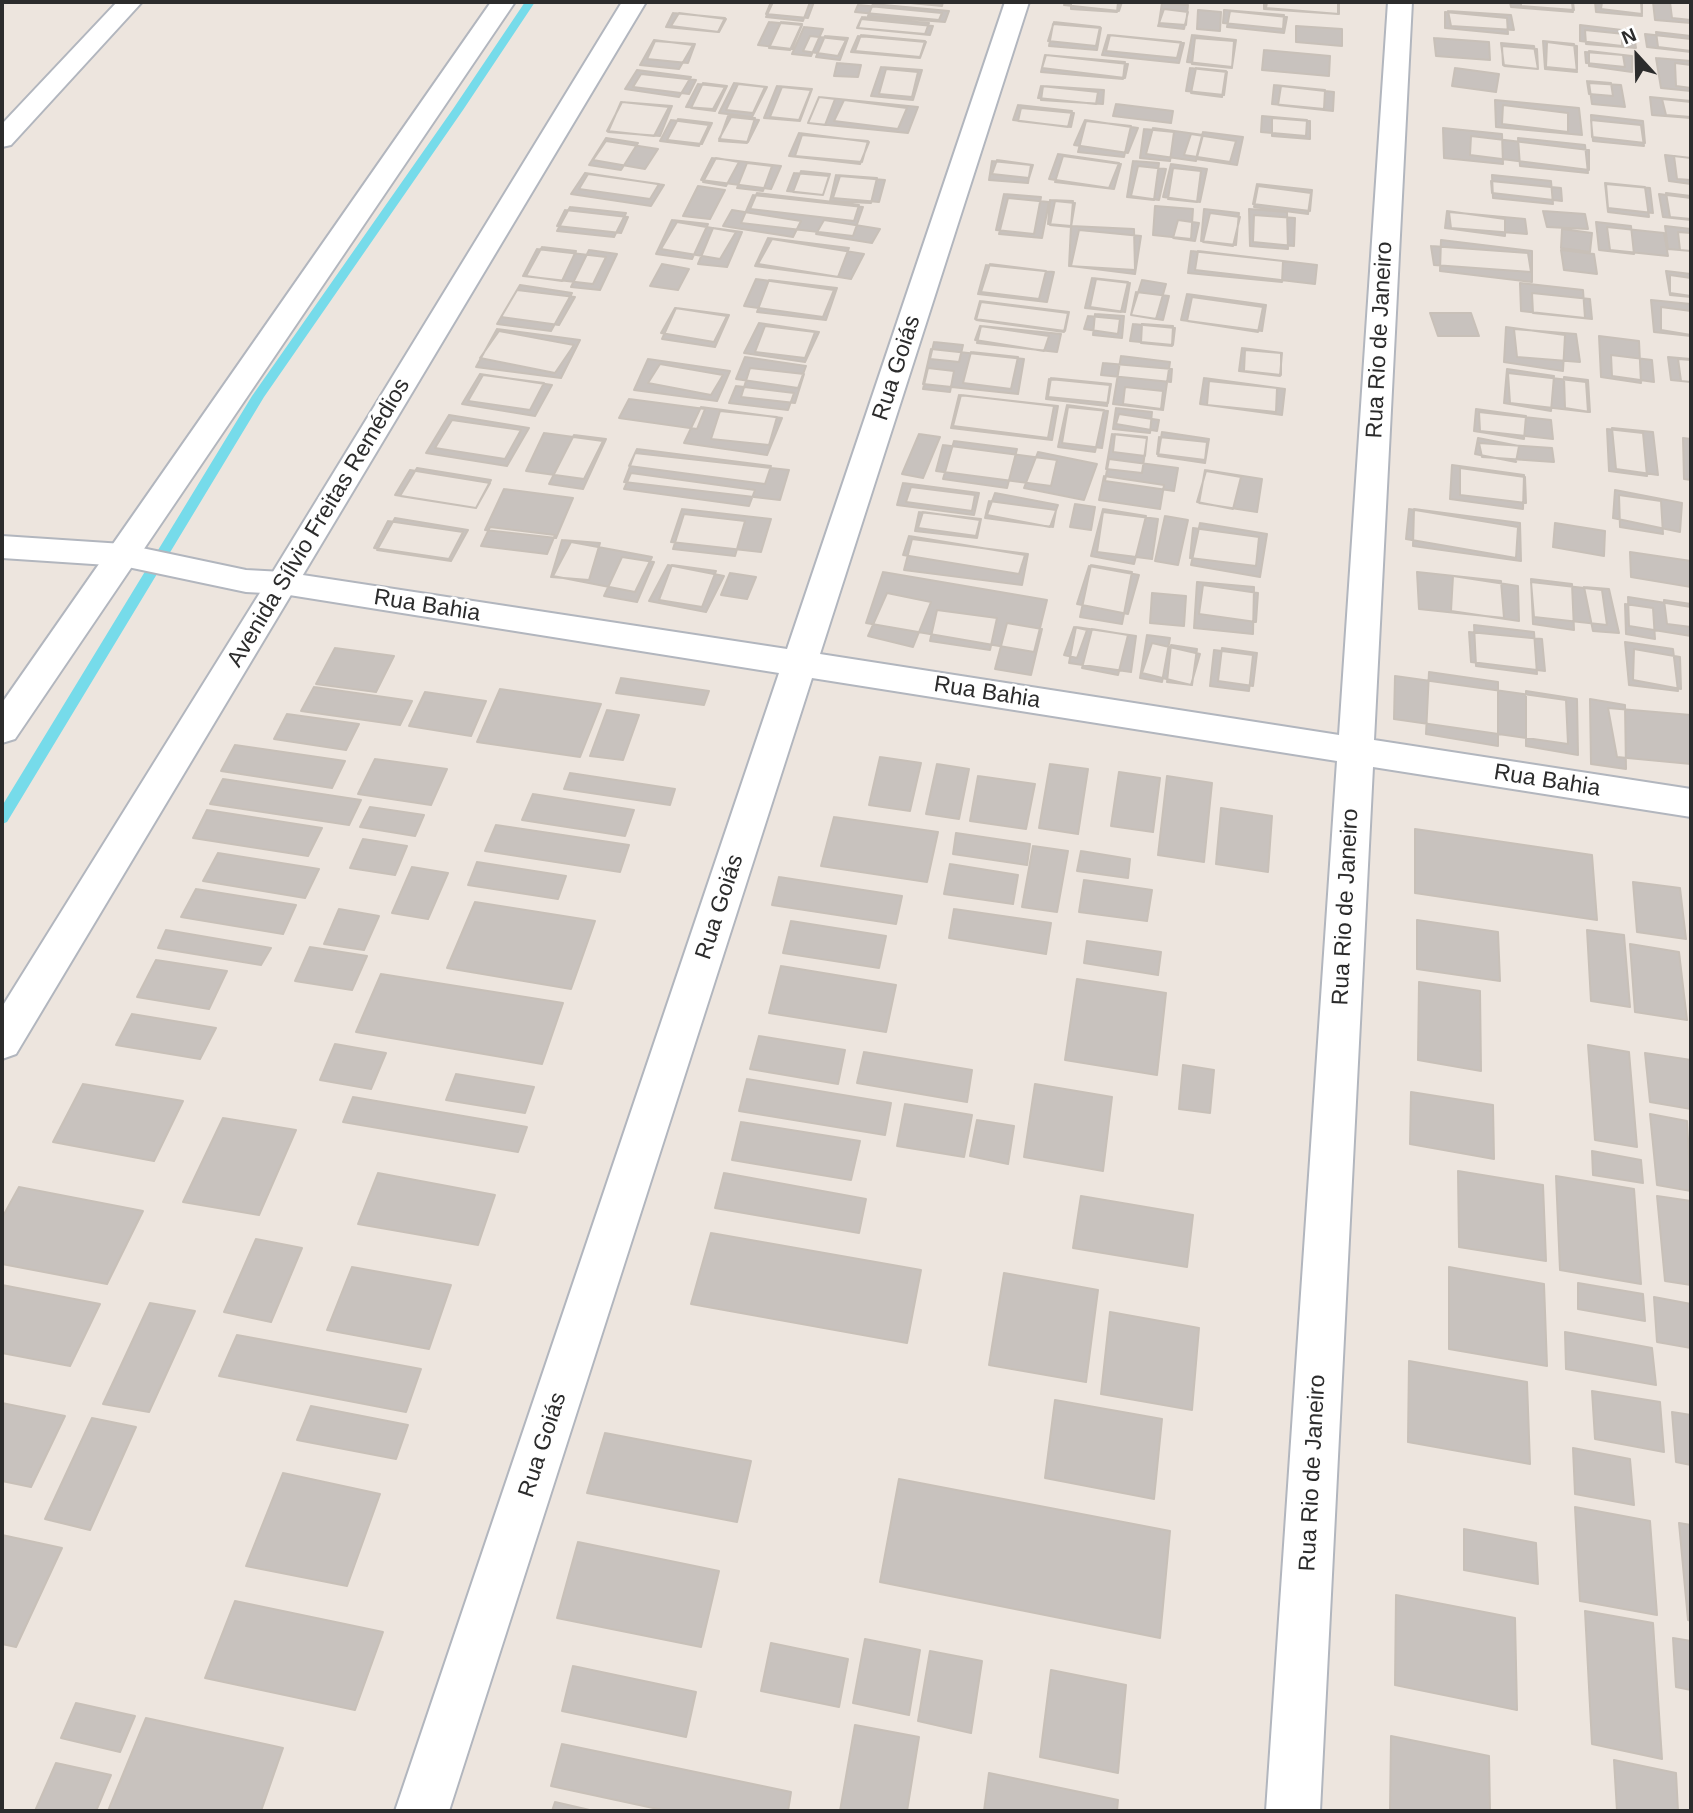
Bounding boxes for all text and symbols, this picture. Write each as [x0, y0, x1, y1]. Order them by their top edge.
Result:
north arrow [1602, 21, 1672, 91]
text: N [1619, 24, 1639, 48]
street label: Rua Rio de Janeiro [1361, 241, 1399, 439]
street label: Rua Goiás [867, 312, 927, 424]
street label: Avenida Sílvio Freitas Remédios [222, 374, 416, 672]
street label: Rua Bahia [372, 584, 482, 628]
street label: Rua Bahia [932, 671, 1042, 715]
street label: Rua Bahia [1492, 759, 1602, 803]
street label: Rua Rio de Janeiro [1327, 808, 1365, 1006]
street label: Rua Goiás [690, 851, 750, 963]
street label: Rua Rio de Janeiro [1294, 1374, 1332, 1572]
street label: Rua Goiás [513, 1389, 573, 1501]

